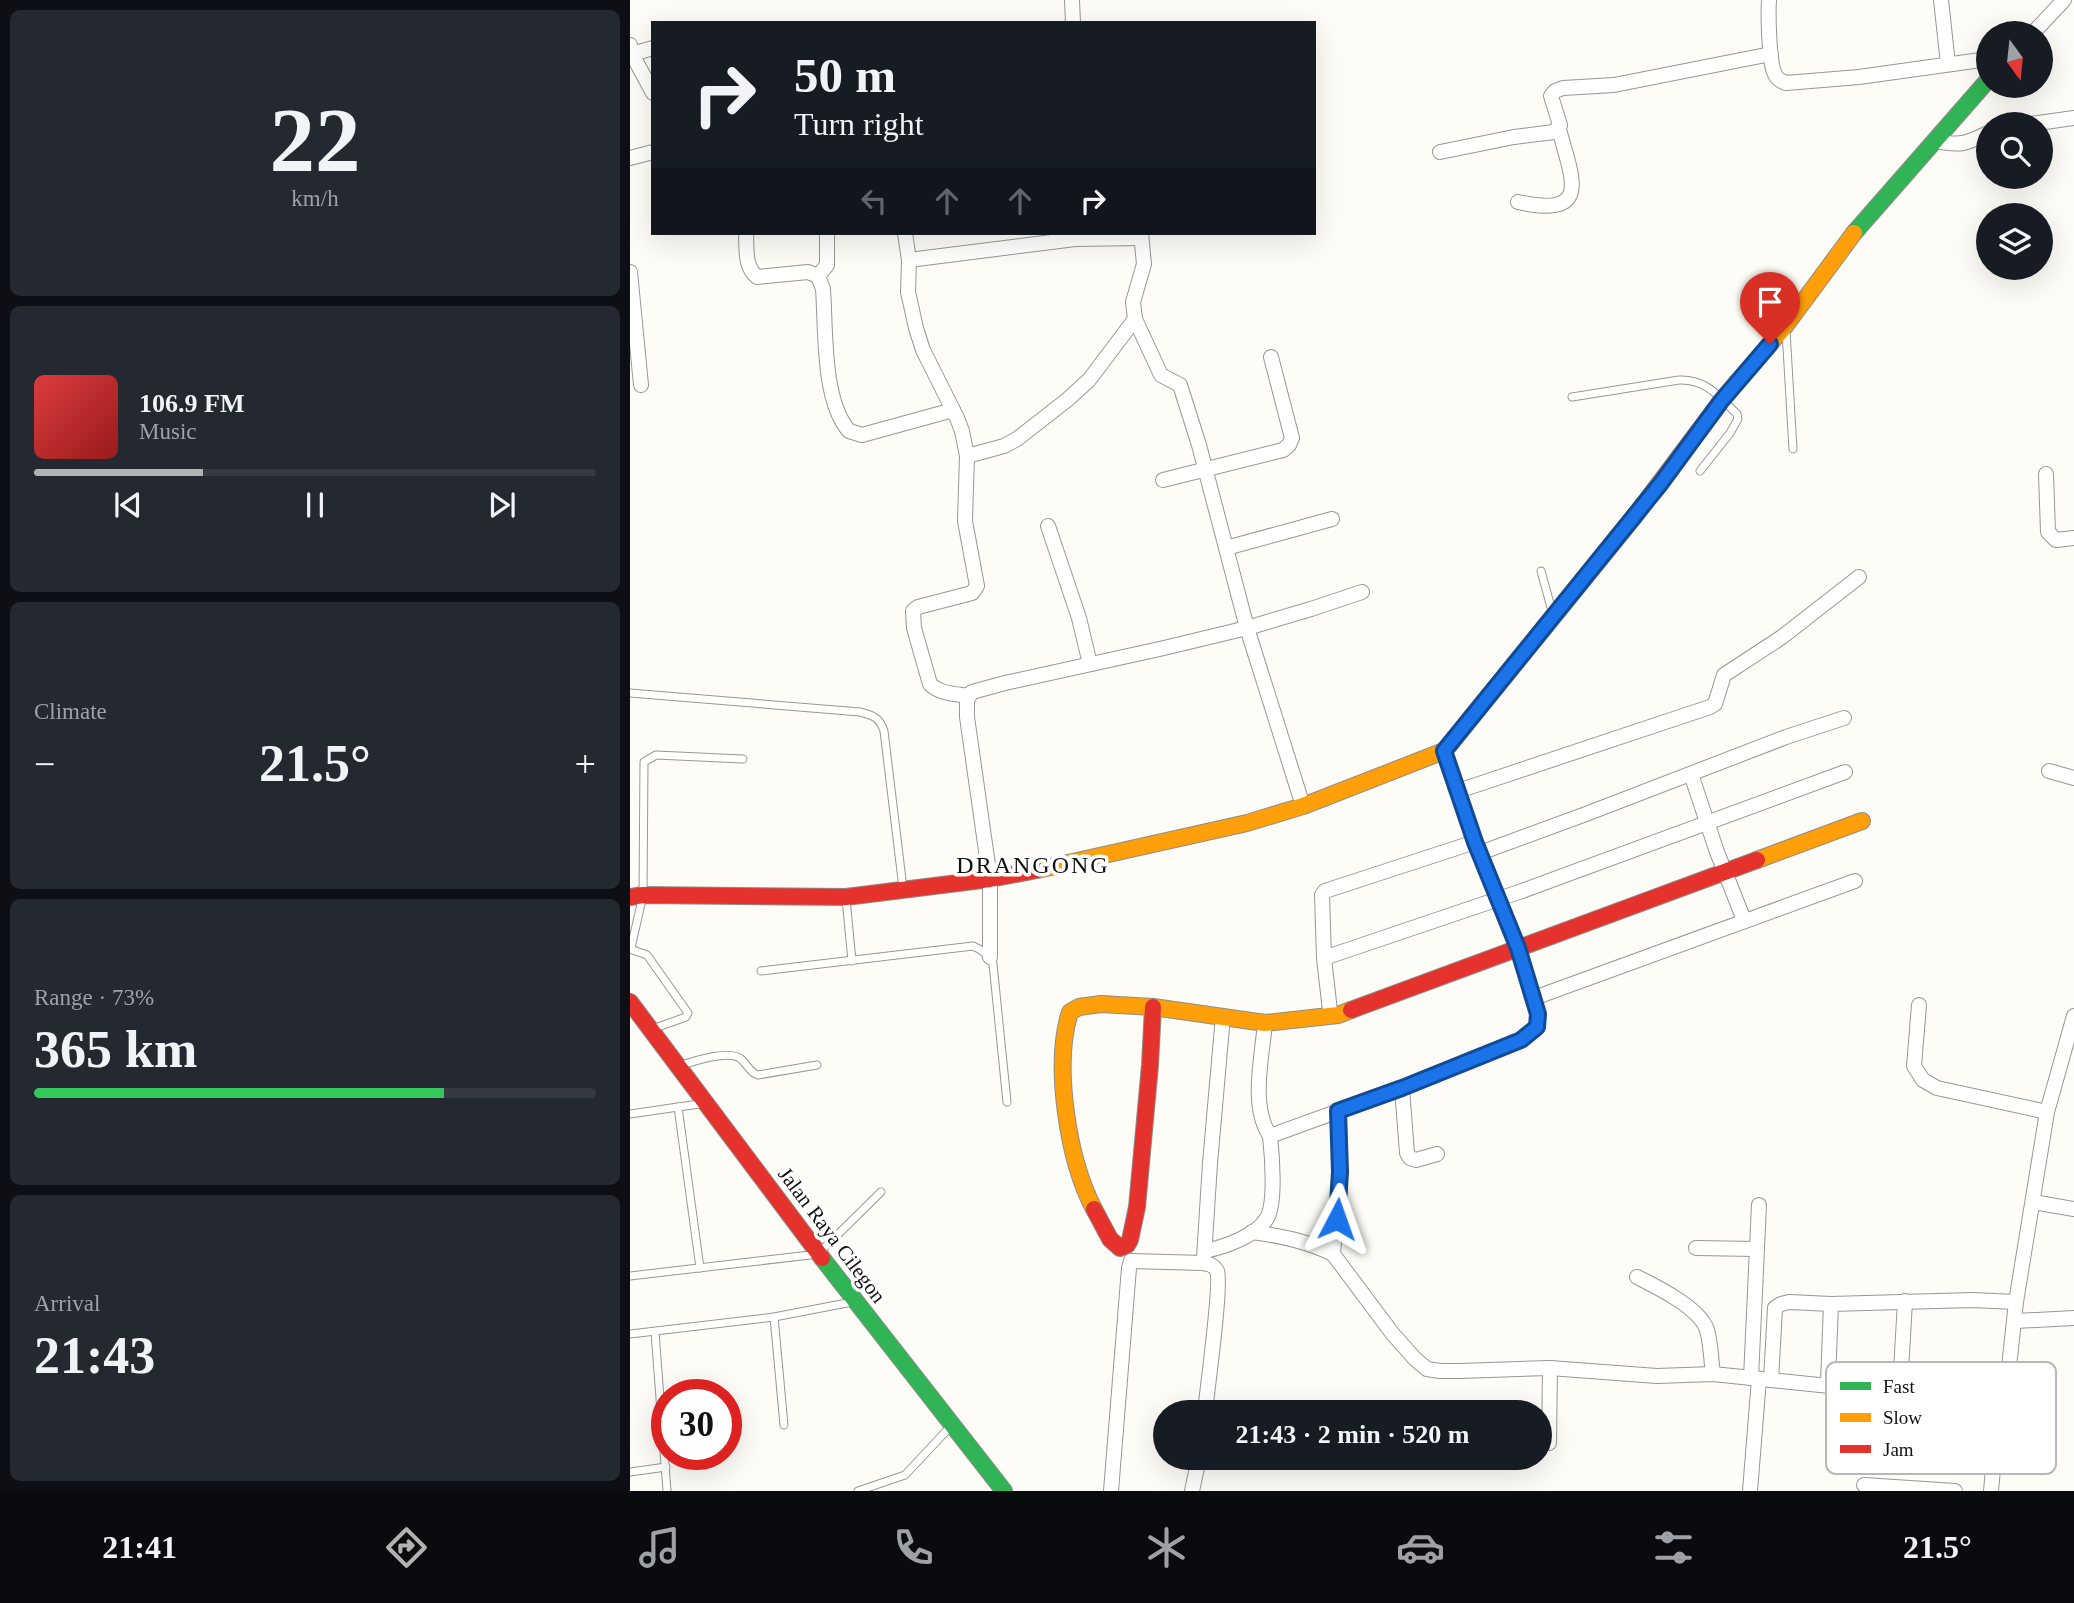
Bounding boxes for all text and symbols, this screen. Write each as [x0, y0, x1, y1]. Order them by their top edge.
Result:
north arrow [1976, 21, 2053, 98]
map controls [1976, 21, 2053, 280]
text: 50 m [794, 48, 896, 103]
icon: right [679, 49, 770, 140]
text: 22 [270, 90, 361, 191]
text: Turn right [794, 106, 924, 142]
button: search [1976, 112, 2053, 189]
icon: left [855, 182, 893, 220]
icon: ahead [928, 182, 966, 220]
icon: ahead [1001, 182, 1039, 220]
icon: right [1074, 182, 1112, 220]
text: km/h [291, 186, 339, 211]
button: layers [1976, 203, 2053, 280]
pin [1740, 272, 1800, 344]
icon: arrive [1751, 283, 1789, 321]
text: 106.9 FM [139, 389, 244, 418]
text: Music [139, 419, 197, 444]
icon: previous [109, 486, 147, 524]
icon: pause [296, 486, 334, 524]
icon: next [483, 486, 521, 524]
text: Climate [34, 699, 107, 724]
text: 21.5° [259, 735, 371, 792]
text: − [34, 743, 55, 785]
text: + [575, 743, 596, 785]
district label: DRANGONG [956, 852, 1110, 878]
text: Range · 73% [34, 985, 154, 1010]
text: 365 km [34, 1021, 197, 1078]
street label: Jalan Raya Cilegon [773, 1163, 891, 1308]
position arrow [1300, 1182, 1374, 1256]
text: Arrival [34, 1291, 100, 1316]
text: 21:43 [34, 1327, 155, 1384]
legend [1826, 1362, 2056, 1474]
text: Fast [1883, 1376, 1915, 1397]
speed limit sign: 30 [651, 1379, 742, 1470]
text: Slow [1883, 1407, 1922, 1428]
text: 21:43 · 2 min · 520 m [1236, 1420, 1470, 1449]
text: Jam [1883, 1439, 1914, 1460]
icon: directions [382, 1523, 431, 1572]
icon: music [635, 1523, 684, 1572]
icon: phone [889, 1523, 938, 1572]
icon: climate [1142, 1523, 1191, 1572]
icon: car [1396, 1523, 1445, 1572]
icon: filters [1649, 1523, 1698, 1572]
text: 21:41 [102, 1529, 177, 1565]
text: 21.5° [1903, 1529, 1972, 1565]

